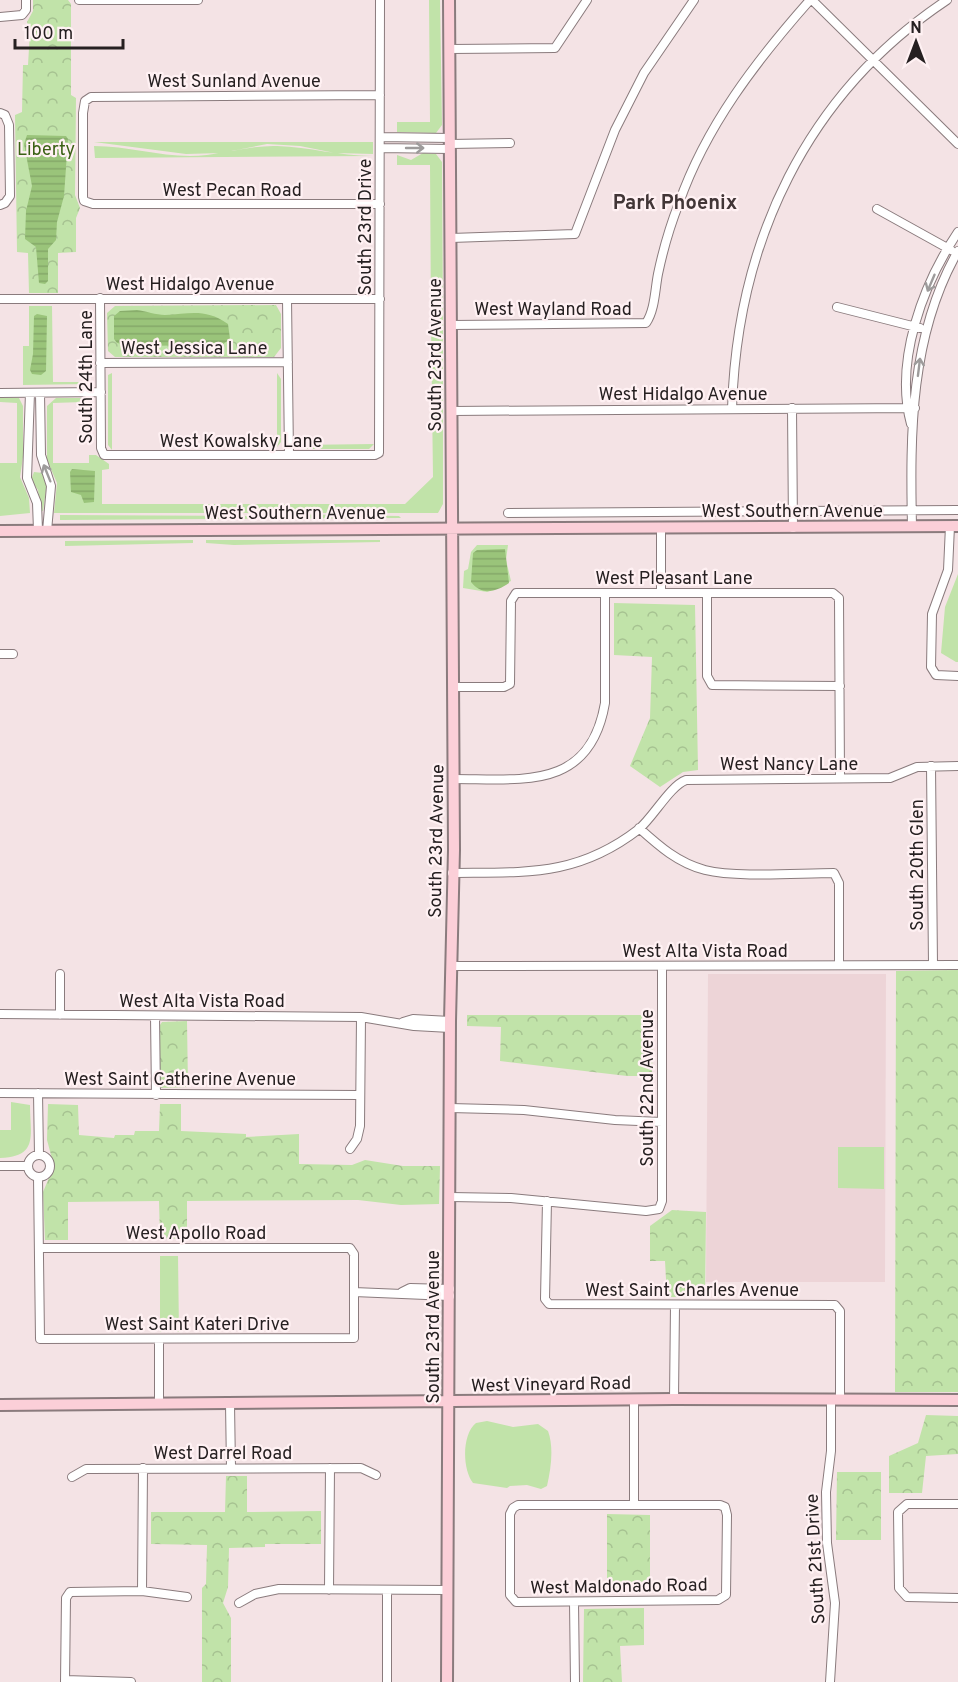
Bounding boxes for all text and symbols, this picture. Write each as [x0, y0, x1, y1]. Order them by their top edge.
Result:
scale bar [15, 12, 123, 50]
north arrow [886, 12, 946, 72]
text: N [910, 19, 922, 39]
text: 100 m [24, 23, 73, 46]
street label: West Sunland Avenue [147, 71, 321, 94]
park label: Liberty [17, 139, 75, 162]
one-way arrow [405, 142, 425, 154]
street label: South 23rd Drive [355, 159, 378, 295]
street label: West Pecan Road [162, 180, 302, 203]
district label: Park Phoenix [613, 191, 737, 217]
street label: West Hidalgo Avenue [106, 274, 274, 297]
one-way arrow [924, 274, 935, 292]
street label: South 23rd Avenue [425, 278, 448, 432]
street label: West Wayland Road [474, 299, 632, 322]
street label: South 24th Lane [76, 310, 99, 444]
street label: West Jessica Lane [121, 338, 267, 361]
one-way arrow [913, 358, 924, 378]
street label: West Hidalgo Avenue [599, 384, 767, 407]
street label: West Kowalsky Lane [159, 431, 323, 454]
one-way arrow [41, 464, 52, 483]
street label: West Southern Avenue [701, 501, 883, 524]
street label: West Southern Avenue [204, 503, 386, 526]
street label: West Pleasant Lane [595, 568, 753, 591]
street label: West Nancy Lane [720, 754, 858, 777]
street label: South 23rd Avenue [425, 764, 450, 918]
street label: South 20th Glen [907, 799, 930, 931]
street label: West Alta Vista Road [622, 941, 788, 964]
street label: West Alta Vista Road [119, 991, 285, 1014]
street label: South 22nd Avenue [637, 1009, 660, 1167]
street label: West Saint Catherine Avenue [64, 1069, 296, 1092]
street label: West Apollo Road [126, 1223, 266, 1246]
street label: South 23rd Avenue [423, 1250, 446, 1404]
street label: West Saint Charles Avenue [585, 1280, 799, 1303]
street label: West Saint Kateri Drive [105, 1314, 289, 1337]
street label: West Vineyard Road [471, 1373, 631, 1398]
street label: West Darrel Road [154, 1443, 292, 1466]
street label: South 21st Drive [802, 1493, 831, 1625]
street label: West Maldonado Road [530, 1574, 708, 1601]

